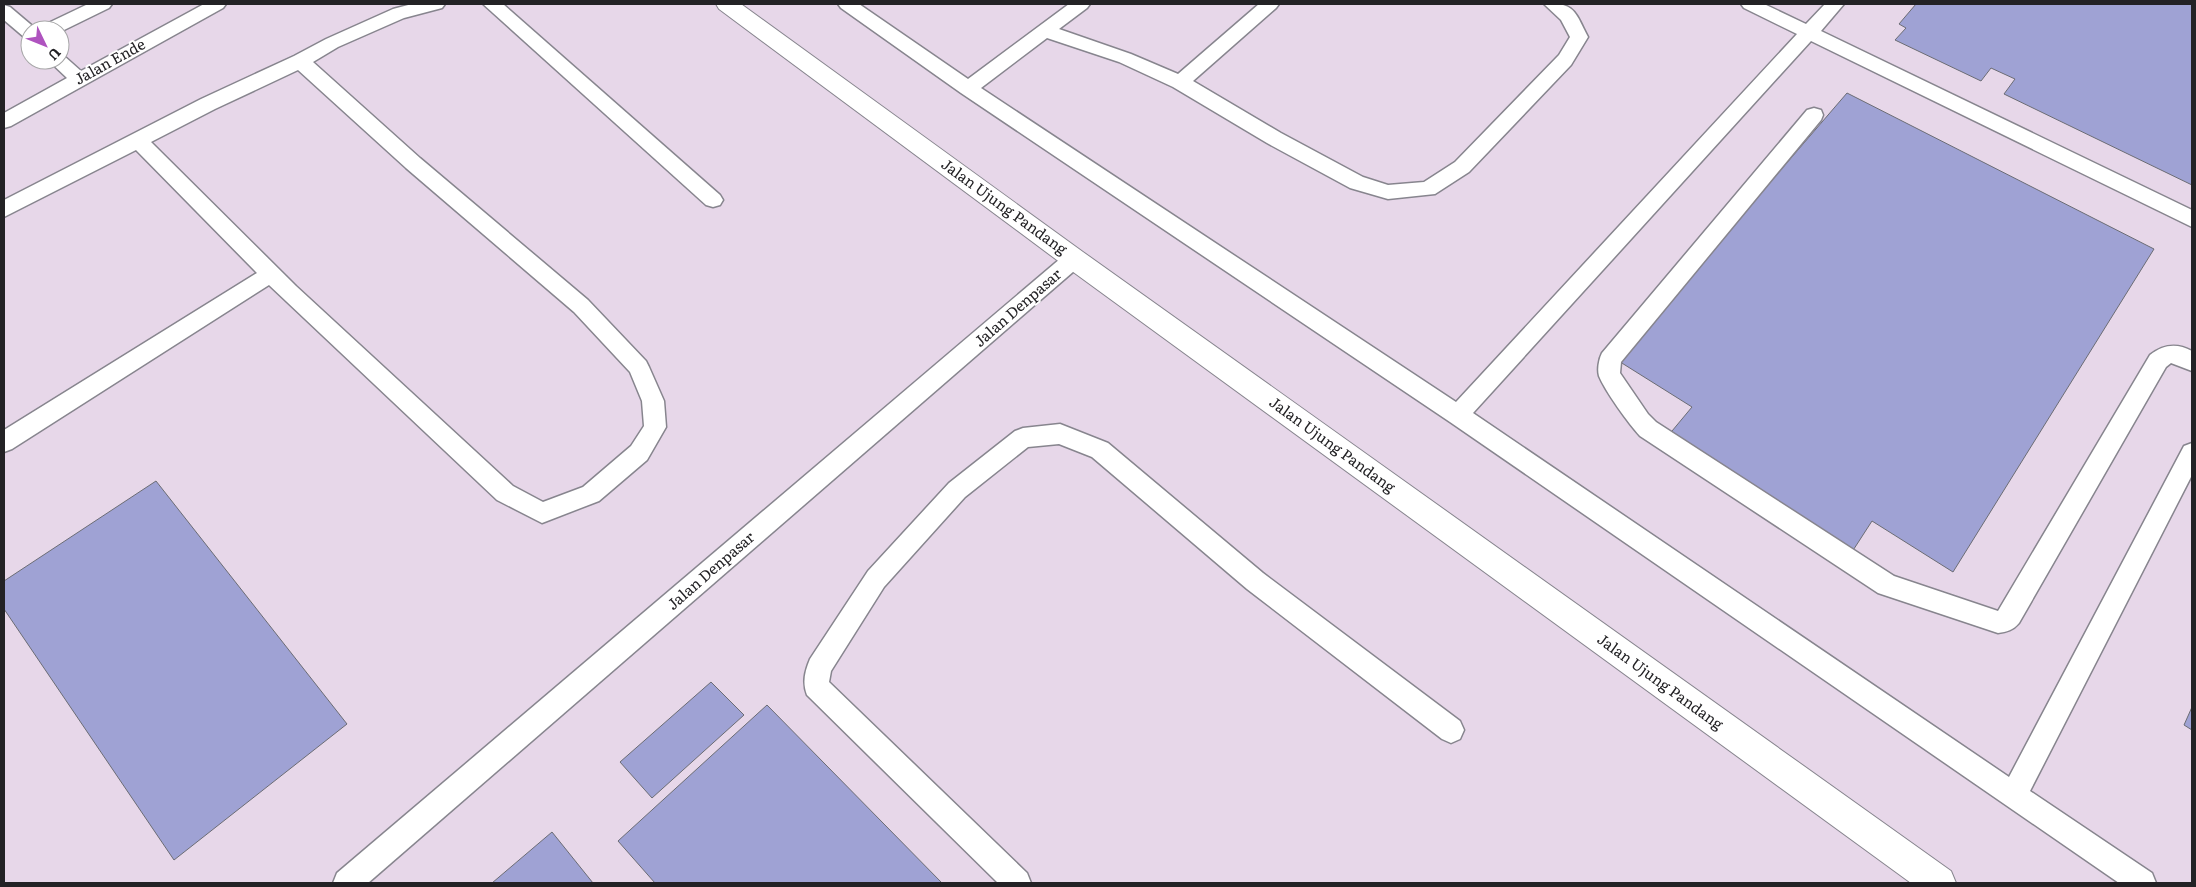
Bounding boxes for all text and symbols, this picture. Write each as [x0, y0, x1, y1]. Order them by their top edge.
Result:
north arrow [20, 20, 70, 70]
street label: Jalan Ende [70, 32, 149, 90]
text: U [44, 44, 66, 65]
street label: Jalan Ujung Pandang [937, 152, 1073, 260]
street label: Jalan Denpasar [968, 262, 1066, 352]
street label: Jalan Ujung Pandang [1265, 390, 1401, 498]
street label: Jalan Denpasar [661, 525, 759, 615]
street label: Jalan Ujung Pandang [1593, 627, 1729, 735]

